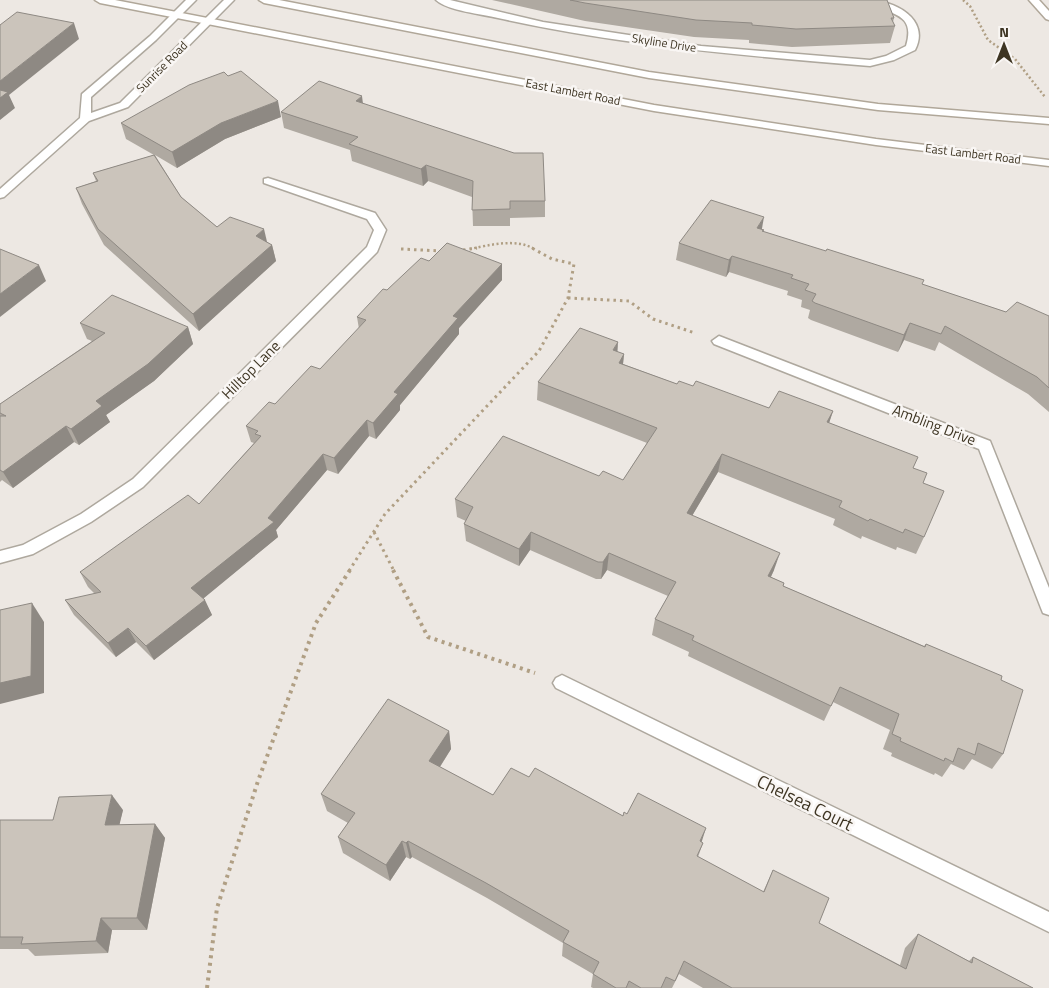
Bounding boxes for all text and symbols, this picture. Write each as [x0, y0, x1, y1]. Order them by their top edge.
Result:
north arrow [979, 20, 1029, 70]
text: N [999, 21, 1009, 42]
street label: Skyline Drive [631, 28, 698, 57]
street label: Sunrise Road [131, 36, 192, 97]
street label: East Lambert Road [524, 73, 622, 110]
street label: East Lambert Road [924, 138, 1022, 169]
street label: Hilltop Lane [216, 335, 285, 404]
street label: Ambling Drive [889, 398, 979, 451]
street label: Chelsea Court [752, 768, 859, 838]

